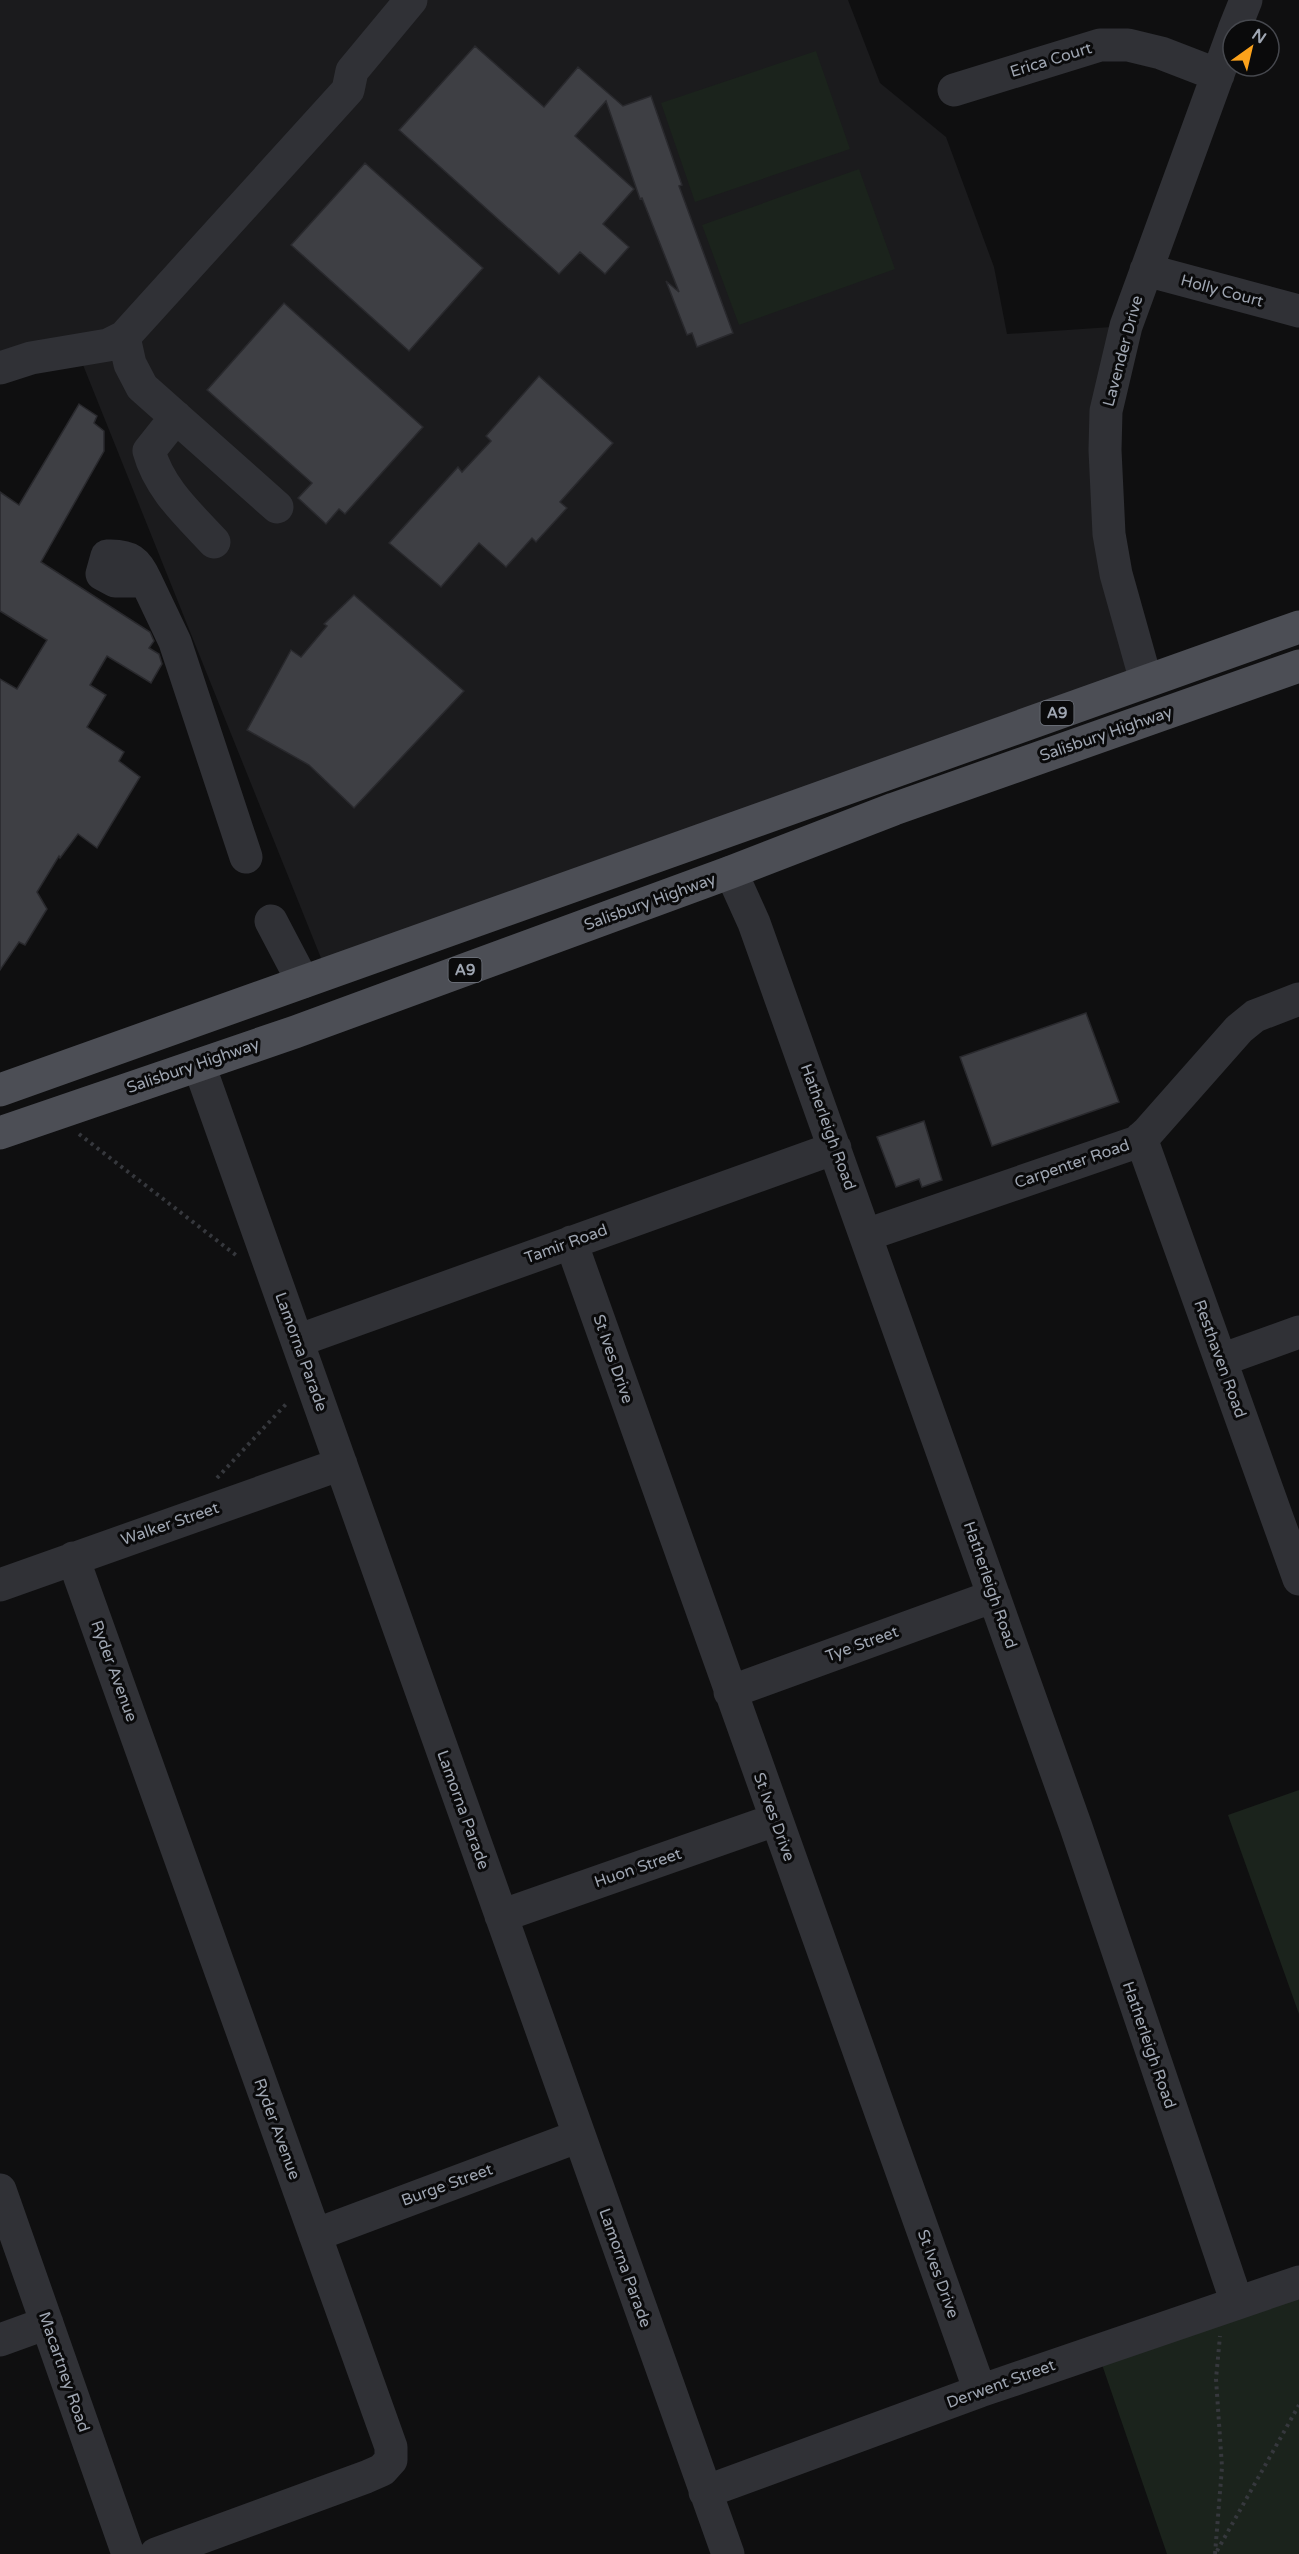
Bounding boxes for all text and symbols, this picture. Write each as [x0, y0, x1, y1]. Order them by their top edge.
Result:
north arrow [1221, 18, 1281, 78]
text: N [1248, 25, 1270, 48]
street label: Erica Court [1008, 38, 1094, 82]
street label: Holly Court [1178, 270, 1266, 312]
street label: Lavender Drive [1099, 293, 1147, 409]
road number: A9 [1040, 701, 1074, 725]
street label: Salisbury Highway [1037, 702, 1175, 766]
street label: Salisbury Highway [581, 869, 719, 935]
road number: A9 [448, 958, 482, 982]
street label: Salisbury Highway [124, 1034, 262, 1098]
street label: Hatherleigh Road [796, 1061, 860, 1193]
street label: Carpenter Road [1012, 1135, 1132, 1193]
street label: Tamir Road [522, 1220, 610, 1268]
street label: Lamorna Parade [270, 1290, 332, 1414]
street label: Resthaven Road [1189, 1297, 1251, 1421]
street label: St Ives Drive [588, 1312, 638, 1406]
street label: Walker Street [118, 1498, 222, 1550]
street label: Hatherleigh Road [959, 1519, 1021, 1651]
street label: Ryder Avenue [86, 1618, 142, 1724]
street label: Tye Street [823, 1622, 901, 1666]
street label: Lamorna Parade [432, 1748, 494, 1872]
street label: St Ives Drive [749, 1770, 799, 1864]
street label: Huon Street [592, 1844, 684, 1892]
street label: Hatherleigh Road [1118, 1979, 1180, 2111]
street label: Ryder Avenue [249, 2076, 305, 2182]
street label: Burge Street [399, 2159, 495, 2211]
street label: Lamorna Parade [594, 2206, 656, 2330]
street label: St Ives Drive [913, 2227, 963, 2321]
street label: Macartney Road [34, 2309, 94, 2435]
street label: Derwent Street [944, 2355, 1058, 2413]

